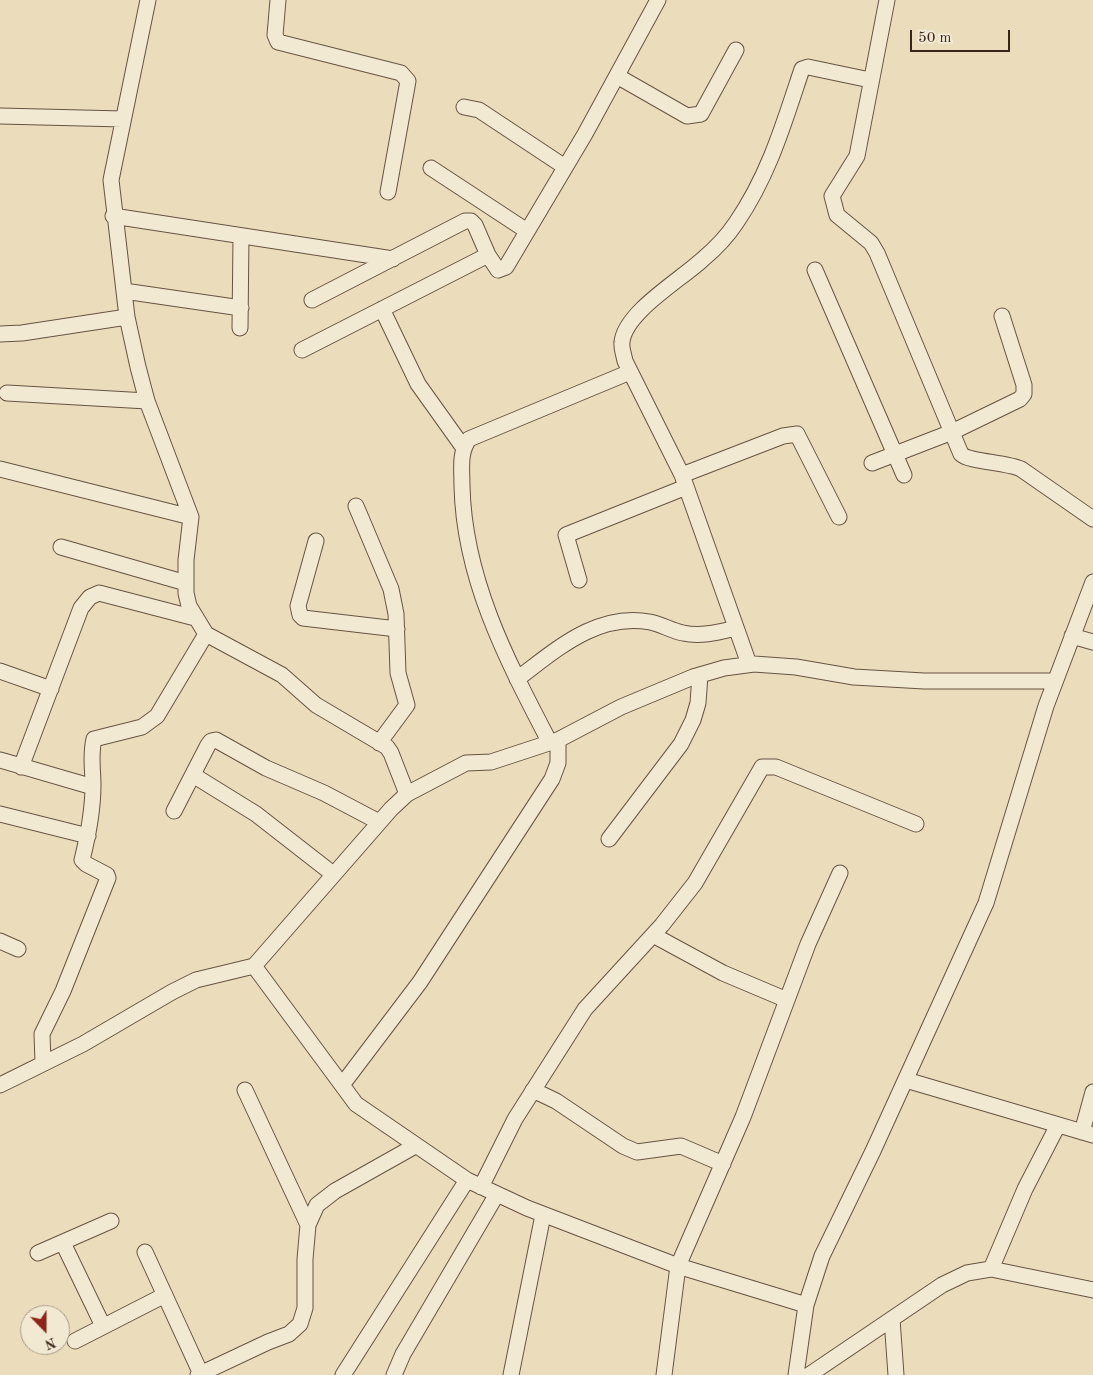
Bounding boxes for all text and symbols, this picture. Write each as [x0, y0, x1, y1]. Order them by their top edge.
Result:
scale bar [913, 20, 1013, 52]
text: 50 m [918, 31, 952, 46]
north arrow [20, 1305, 70, 1355]
text: N [43, 1334, 58, 1351]

